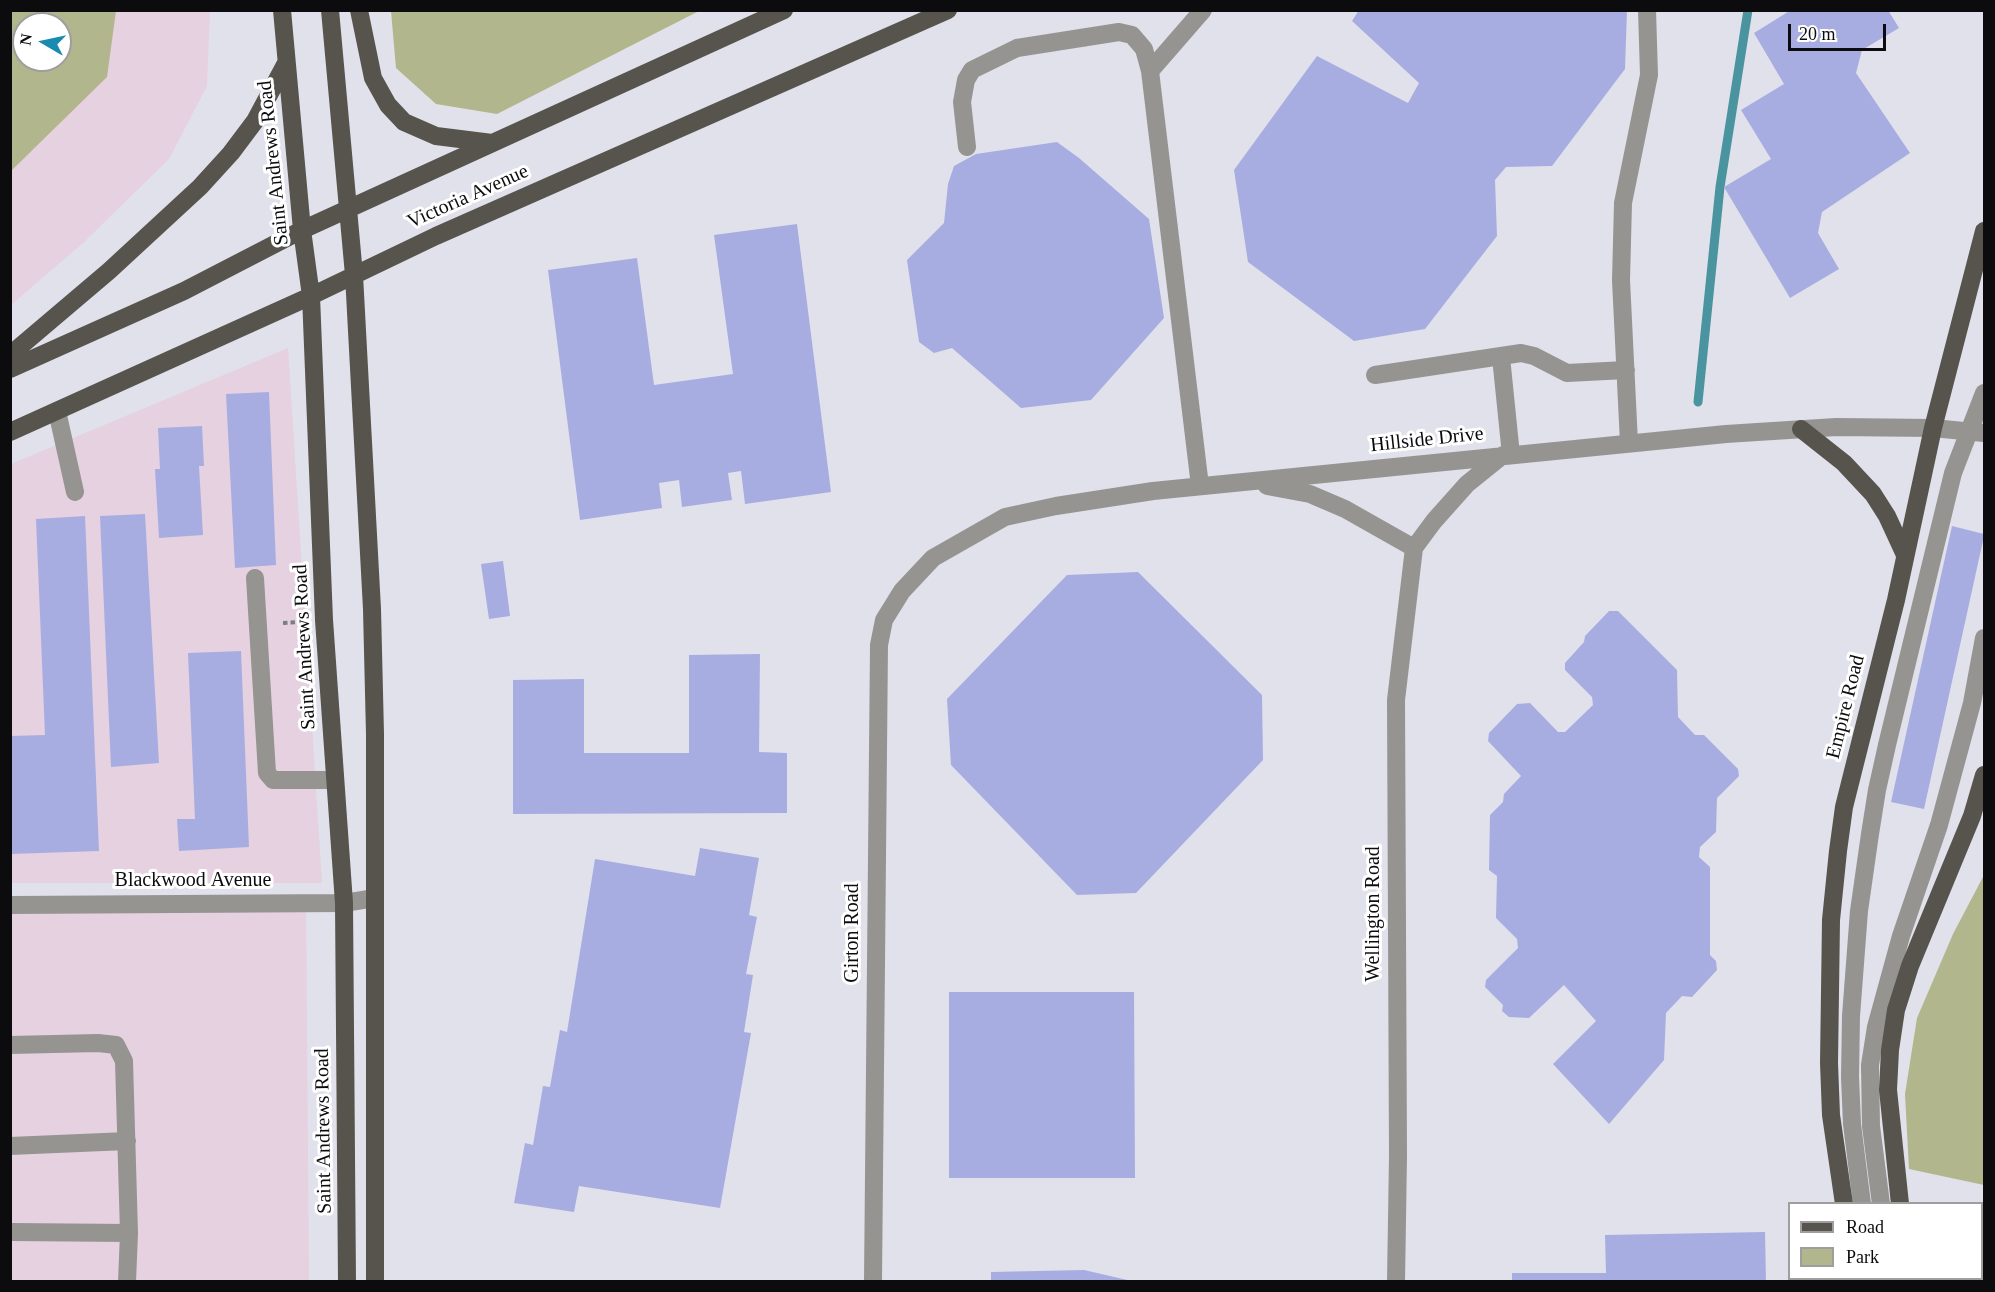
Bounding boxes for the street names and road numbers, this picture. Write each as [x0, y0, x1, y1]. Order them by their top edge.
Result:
street label: Saint Andrews Road [253, 79, 295, 247]
street label: Victoria Avenue [404, 160, 532, 234]
street label: Hillside Drive [1369, 422, 1485, 458]
street label: Saint Andrews Road [289, 564, 321, 730]
street label: Empire Road [1822, 653, 1870, 761]
street label: Wellington Road [1362, 846, 1386, 982]
street label: Blackwood Avenue [115, 869, 271, 893]
street label: Girton Road [841, 883, 865, 983]
street label: Saint Andrews Road [311, 1048, 337, 1214]

